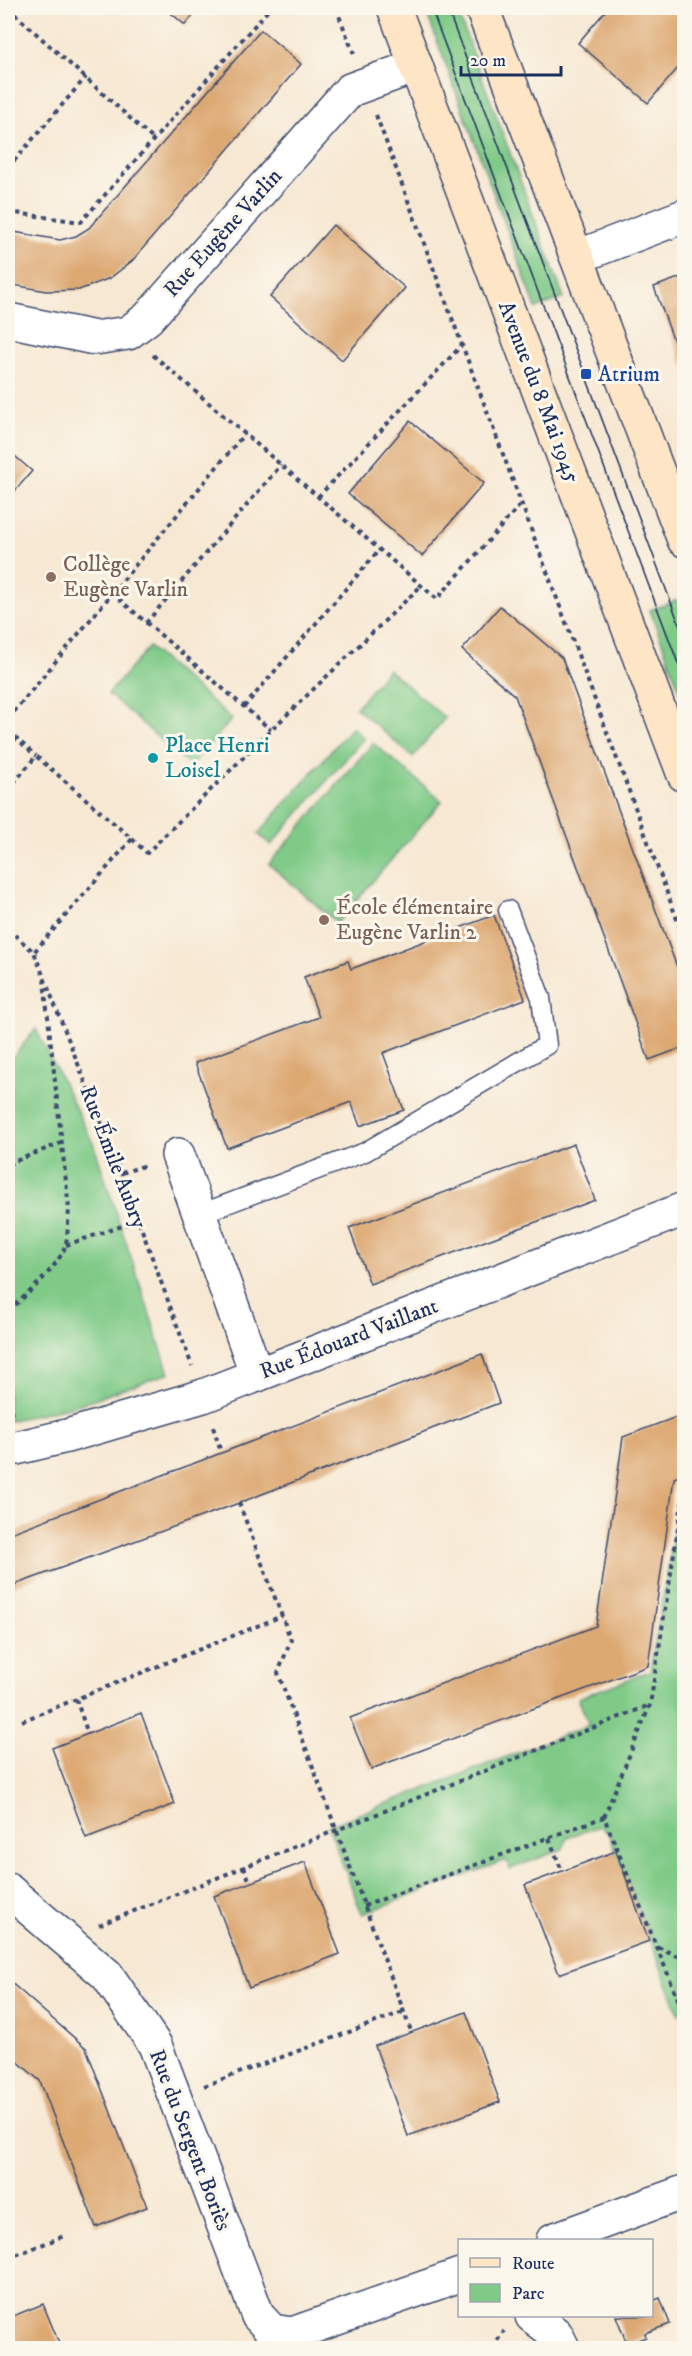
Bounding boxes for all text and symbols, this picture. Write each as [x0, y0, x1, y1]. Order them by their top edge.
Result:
scale bar [461, 39, 562, 77]
text: 20 m [470, 50, 506, 72]
street label: Rue Eugène Varlin [158, 163, 288, 303]
street label: Avenue du 8 Mai 1945 [492, 297, 586, 487]
place label: Atrium [598, 361, 660, 388]
marker: Atrium [579, 367, 593, 381]
place label: Collège Eugène Varlin [63, 551, 189, 603]
marker: Collège Eugène Varlin [44, 570, 58, 584]
place label: Place Henri Loisel [165, 732, 270, 784]
marker: Place Henri Loisel [146, 751, 160, 765]
place label: École élémentaire Eugène Varlin 2 [336, 894, 493, 946]
marker: École élémentaire Eugène Varlin 2 [317, 913, 331, 927]
street label: Rue Émile Aubry [73, 1082, 153, 1233]
street label: Rue Édouard Vaillant [256, 1293, 442, 1385]
street label: Rue du Sergent Boriès [143, 2046, 237, 2234]
legend [458, 2239, 653, 2317]
text: Route [512, 2253, 555, 2275]
text: Parc [512, 2283, 545, 2305]

